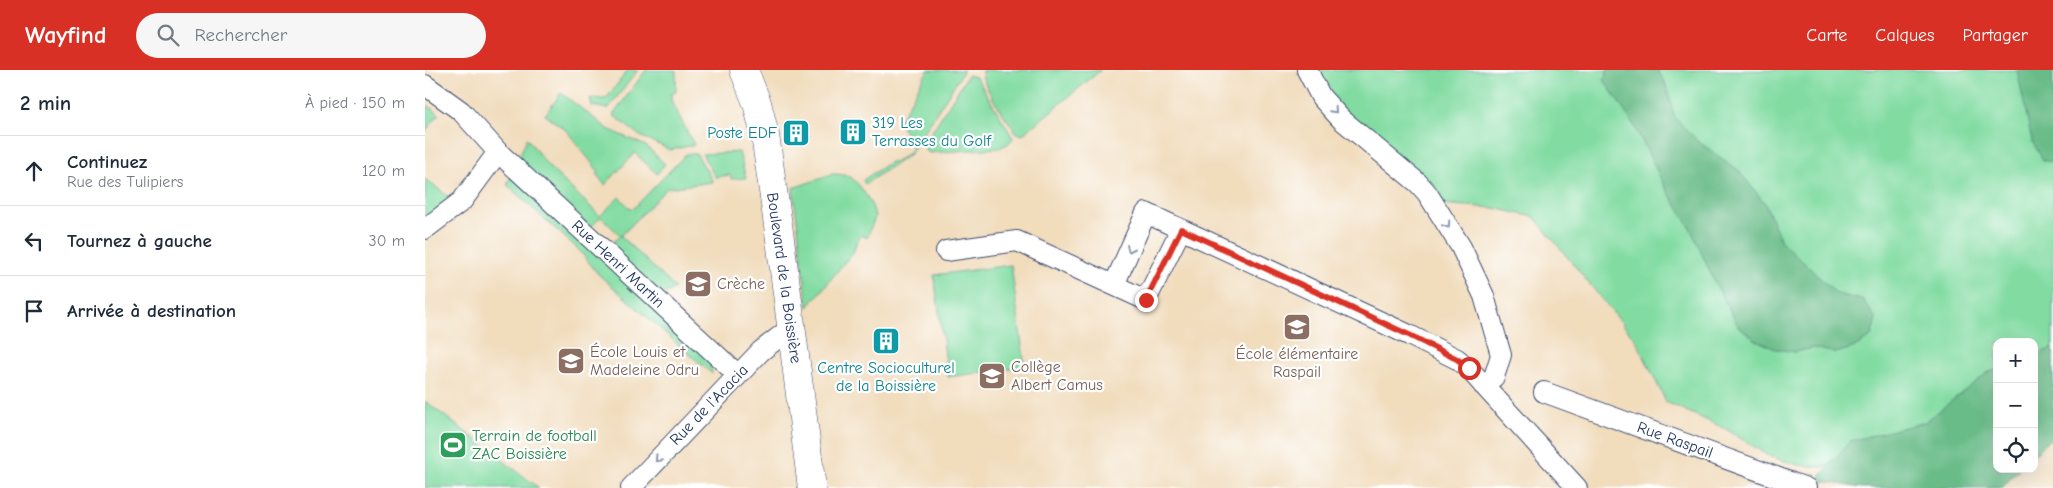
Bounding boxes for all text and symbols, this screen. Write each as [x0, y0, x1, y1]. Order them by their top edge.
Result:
search box [136, 13, 486, 58]
text: Wayfind [25, 21, 106, 49]
icon: search [154, 21, 182, 49]
text: Rechercher [194, 24, 287, 46]
text: Carte [1806, 25, 1847, 46]
text: Calques [1875, 25, 1935, 46]
text: Partager [1963, 25, 2028, 46]
text: 2 min [20, 91, 71, 115]
text: À pied · 150 m [305, 94, 405, 112]
one-way arrow [1328, 105, 1337, 114]
place label: 319 Les Terrasses du Golf [872, 114, 992, 150]
building icon: 319 Les Terrasses du Golf [838, 117, 868, 147]
building icon: Poste EDF [781, 118, 811, 148]
place label: Poste EDF [707, 124, 778, 142]
text: Continuez [67, 151, 147, 173]
icon: ahead [20, 157, 48, 185]
text: 120 m [362, 162, 405, 180]
text: Rue des Tulipiers [67, 173, 183, 191]
street label: Boulevard de la Boissière [763, 191, 805, 365]
street label: Rue Henri Martin [568, 217, 668, 311]
one-way arrow [1440, 220, 1450, 229]
icon: left [20, 227, 48, 255]
text: Tournez à gauche [67, 230, 212, 252]
text: 30 m [369, 232, 405, 250]
one-way arrow [1126, 244, 1136, 253]
school or university icon: Crèche [683, 269, 713, 299]
place label: Crèche [717, 275, 765, 293]
route end [1135, 289, 1158, 312]
icon: arrive [20, 297, 48, 325]
text: Arrivée à destination [67, 300, 236, 322]
school or university icon: École élémentaire Raspail [1282, 312, 1312, 342]
building icon: Centre Socioculturel de la Boissière [871, 326, 901, 356]
map controls [1993, 338, 2038, 473]
button: + [1993, 338, 2038, 383]
place label: École Louis et Madeleine Odru [590, 342, 699, 379]
place label: École élémentaire Raspail [1236, 344, 1358, 381]
school or university icon: École Louis et Madeleine Odru [556, 346, 586, 376]
route start [1458, 357, 1481, 380]
place label: Collège Albert Camus [1011, 358, 1103, 394]
place label: Centre Socioculturel de la Boissière [817, 359, 955, 395]
street label: Rue de l'Acacia [666, 361, 752, 449]
school or university icon: Collège Albert Camus [977, 361, 1007, 391]
button: − [1993, 383, 2038, 428]
street label: Rue Raspail [1635, 418, 1715, 462]
place label: Terrain de football ZAC Boissière [472, 427, 597, 463]
button: locate [1993, 428, 2038, 473]
sports icon: Terrain de football ZAC Boissière [438, 430, 468, 460]
one-way arrow [655, 454, 664, 463]

